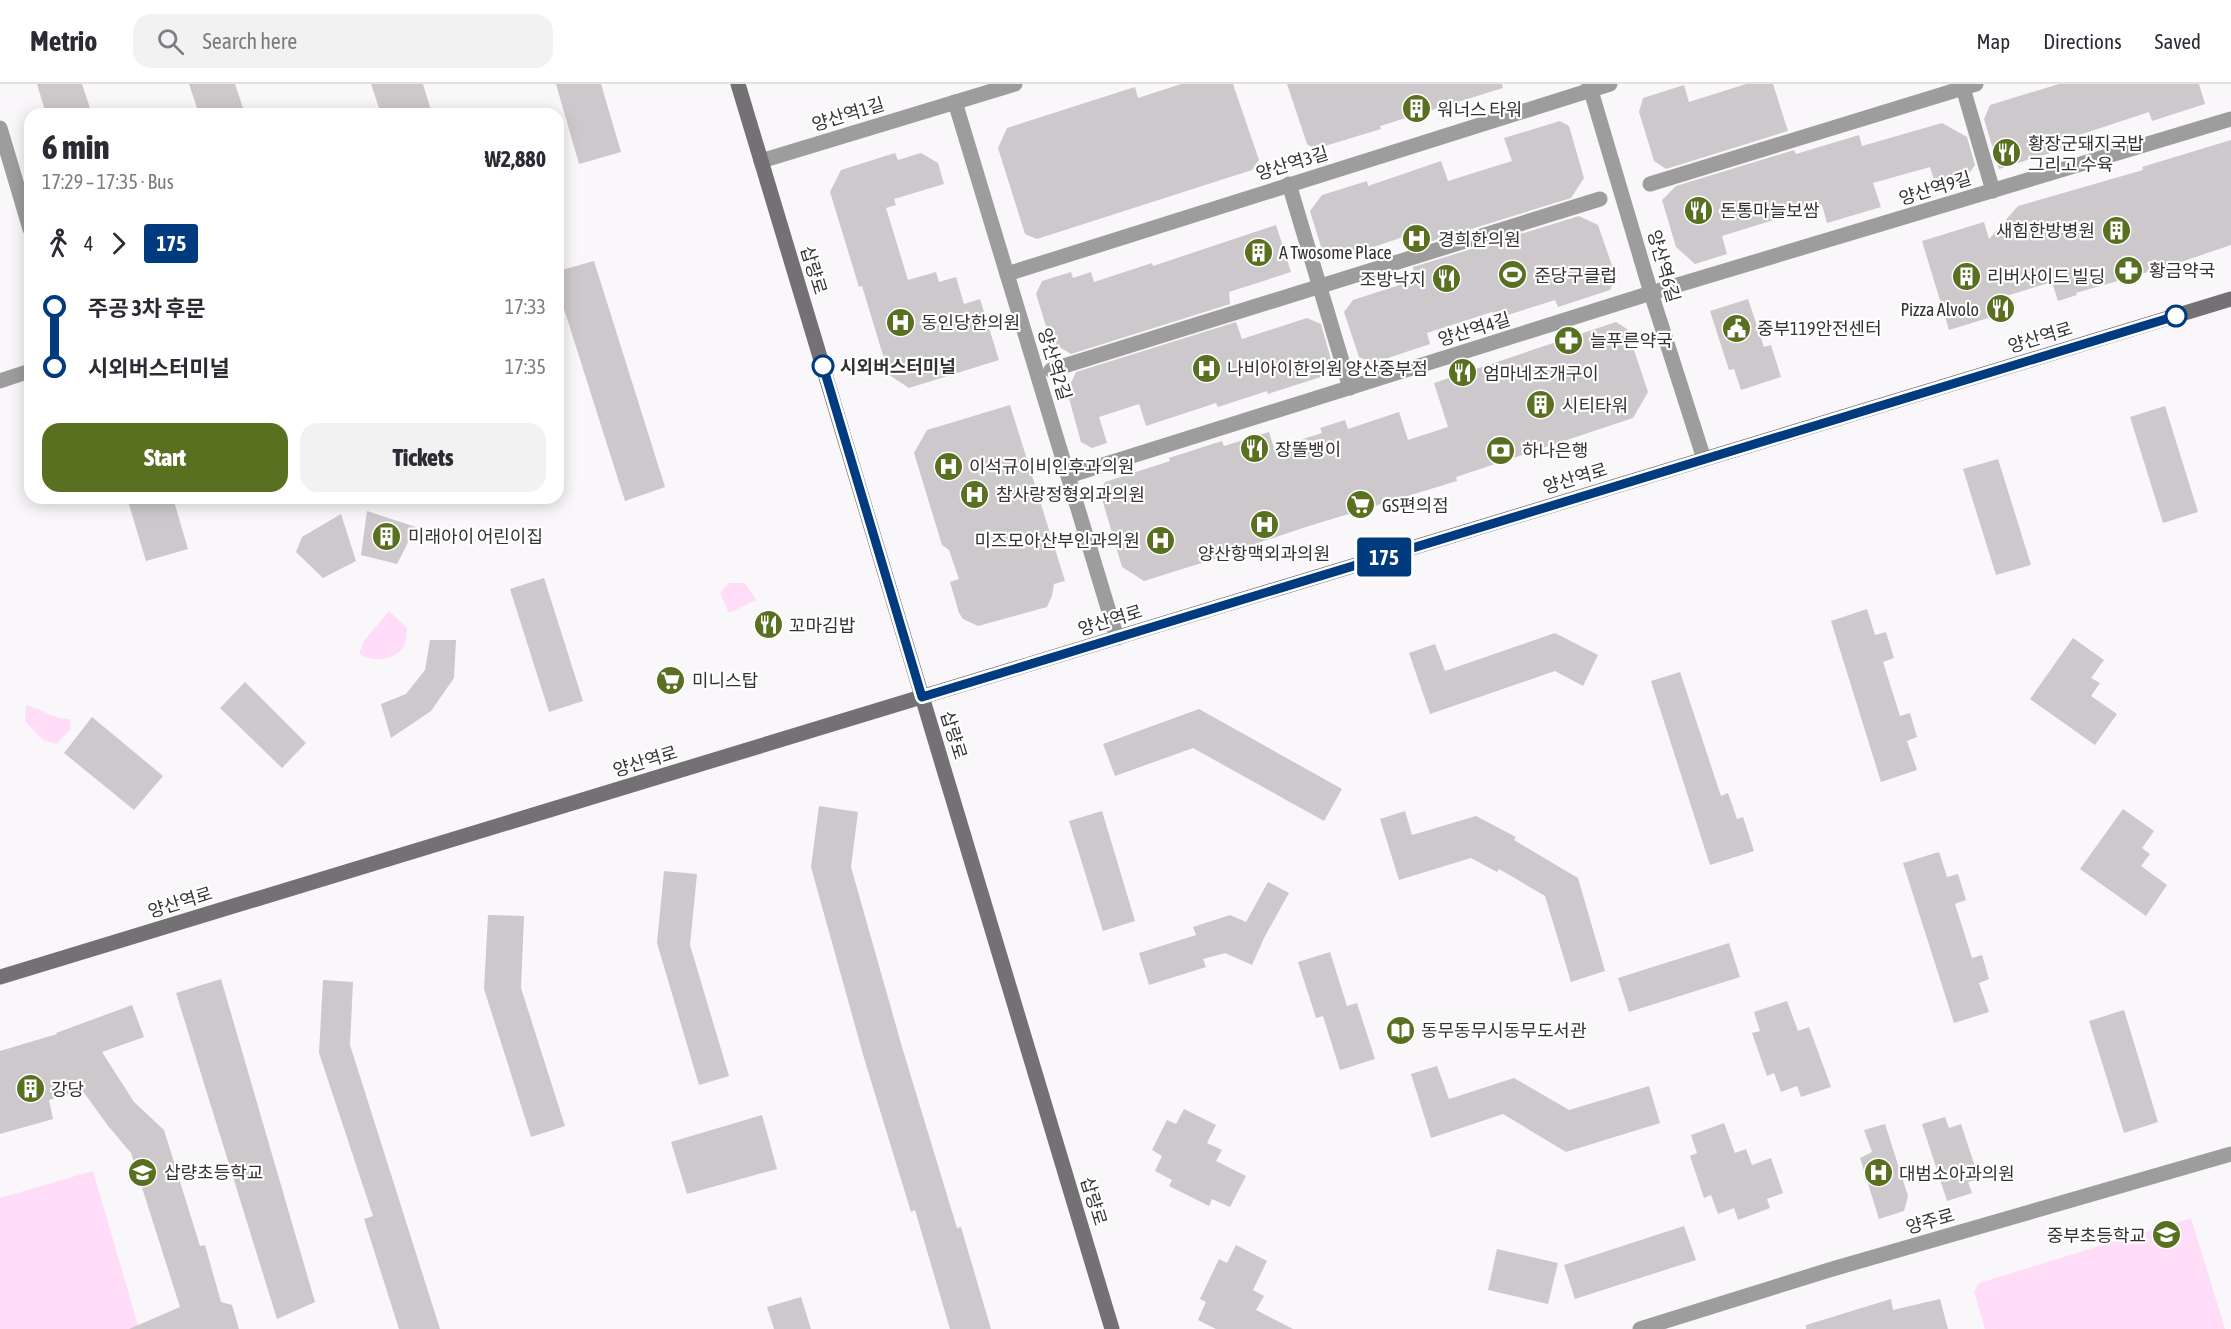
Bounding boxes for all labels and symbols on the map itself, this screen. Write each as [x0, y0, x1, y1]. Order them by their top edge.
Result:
street label: 양산역1길 [809, 93, 887, 135]
building icon: 워너스 타워 [1400, 93, 1432, 125]
place label: 워너스 타워 [1437, 99, 1522, 120]
place label: 황장군돼지국밥 그리고 수육 [2028, 133, 2144, 175]
restaurant icon: 황장군돼지국밥 그리고 수육 [1991, 137, 2023, 169]
street label: 양산역3길 [1253, 142, 1331, 184]
street label: 양산역9길 [1896, 167, 1974, 209]
restaurant icon: 돈통마늘보쌈 [1683, 194, 1715, 226]
place label: 돈통마늘보쌈 [1720, 200, 1819, 221]
building icon: 새힘한방병원 [2100, 214, 2132, 246]
place label: 새힘한방병원 [1996, 220, 2095, 241]
hospital icon: 경희한의원 [1401, 223, 1433, 255]
street label: 양산역6길 [1644, 227, 1684, 305]
place label: 경희한의원 [1438, 229, 1521, 250]
building icon: A Twosome Place [1242, 236, 1274, 268]
place label: A Twosome Place [1279, 242, 1392, 263]
street label: 삽량로 [797, 243, 831, 297]
pharmacy icon: 황금약국 [2112, 254, 2144, 286]
sports icon: 준당구클럽 [1497, 259, 1529, 291]
building icon: 리버사이드 빌딩 [1950, 260, 1982, 292]
place label: 황금약국 [2149, 260, 2215, 281]
restaurant icon: 조방낙지 [1431, 263, 1463, 295]
place label: 준당구클럽 [1534, 265, 1617, 286]
place label: 리버사이드 빌딩 [1987, 266, 2105, 287]
place label: 조방낙지 [1360, 269, 1426, 290]
restaurant icon: Pizza Alvolo [1984, 293, 2016, 325]
place label: Pizza Alvolo [1900, 299, 1979, 320]
unlabelled marker [2165, 305, 2187, 327]
hospital icon: 동인당한의원 [884, 306, 916, 338]
street label: 양산역4길 [1435, 308, 1513, 350]
place label: 동인당한의원 [921, 312, 1020, 333]
public building icon: 중부119안전센터 [1720, 312, 1752, 344]
street label: 양산역로 [2005, 317, 2075, 357]
place label: 중부119안전센터 [1757, 318, 1882, 339]
pharmacy icon: 늘푸른약국 [1553, 324, 1585, 356]
street label: 양산역2길 [1034, 325, 1076, 403]
place label: 늘푸른약국 [1590, 330, 1673, 351]
hospital icon: 나비아이한의원 양산중부점 [1190, 352, 1222, 384]
marker: 시외버스터미널 [812, 355, 834, 377]
place label: 시외버스터미널 [840, 356, 956, 377]
restaurant icon: 엄마네조개구이 [1446, 357, 1478, 389]
place label: 나비아이한의원 양산중부점 [1227, 358, 1428, 379]
place label: 엄마네조개구이 [1483, 363, 1599, 384]
building icon: 시티타워 [1525, 389, 1557, 421]
place label: 시티타워 [1562, 395, 1628, 416]
restaurant icon: 장똘뱅이 [1238, 433, 1270, 465]
bank icon: 하나은행 [1485, 434, 1517, 466]
place label: 장똘뱅이 [1275, 439, 1341, 460]
place label: 하나은행 [1522, 440, 1588, 461]
hospital icon: 이석규이비인후과의원 [932, 450, 964, 482]
place label: 이석규이비인후과의원 [969, 456, 1135, 477]
street label: 양산역로 [1540, 458, 1610, 498]
hospital icon: 참사랑정형외과의원 [959, 478, 991, 510]
place label: 참사랑정형외과의원 [996, 484, 1145, 505]
supermarket icon: GS편의점 [1345, 489, 1377, 521]
place label: GS편의점 [1382, 495, 1449, 516]
hospital icon: 양산항맥외과의원 [1248, 508, 1280, 540]
building icon: 미래아이 어린이집 [371, 520, 403, 552]
hospital icon: 미즈모아산부인과의원 [1145, 524, 1177, 556]
place label: 미래아이 어린이집 [408, 526, 543, 547]
place label: 미즈모아산부인과의원 [974, 530, 1140, 551]
line badge: 175 [1350, 538, 1418, 576]
place label: 양산항맥외과의원 [1198, 543, 1330, 564]
street label: 양산역로 [1075, 600, 1145, 640]
restaurant icon: 꼬마김밥 [752, 609, 784, 641]
place label: 꼬마김밥 [789, 615, 855, 636]
supermarket icon: 미니스탑 [655, 664, 687, 696]
place label: 미니스탑 [692, 670, 758, 691]
street label: 삽량로 [937, 708, 971, 762]
street label: 양산역로 [610, 741, 680, 781]
street label: 양산역로 [145, 882, 215, 922]
library icon: 동무동무시동무도서관 [1384, 1014, 1416, 1046]
place label: 동무동무시동무도서관 [1421, 1020, 1587, 1041]
building icon: 강당 [14, 1073, 46, 1105]
place label: 강당 [51, 1079, 84, 1100]
school or university icon: 삽량초등학교 [127, 1156, 159, 1188]
hospital icon: 대범소아과의원 [1862, 1157, 1894, 1189]
place label: 삽량초등학교 [164, 1162, 263, 1183]
place label: 대범소아과의원 [1899, 1163, 2015, 1184]
street label: 삽량로 [1077, 1174, 1111, 1228]
street label: 양주로 [1903, 1204, 1957, 1238]
school or university icon: 중부초등학교 [2151, 1219, 2183, 1251]
place label: 중부초등학교 [2047, 1225, 2146, 1246]

